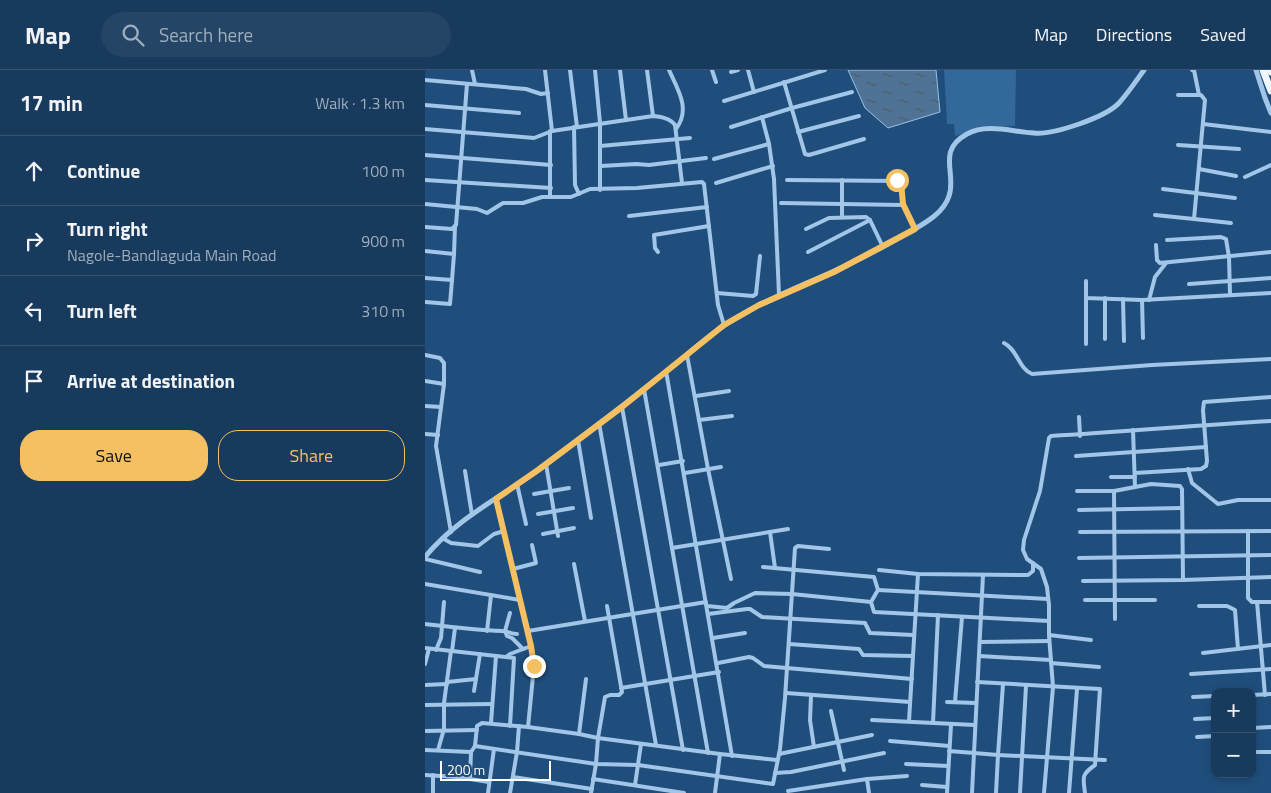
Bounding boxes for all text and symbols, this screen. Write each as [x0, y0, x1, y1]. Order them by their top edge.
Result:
search box [101, 12, 451, 57]
text: Map [25, 17, 71, 53]
text: Search here [159, 20, 253, 49]
icon: search [119, 21, 147, 49]
text: Map [1034, 21, 1068, 48]
text: Directions [1096, 21, 1172, 48]
text: Saved [1200, 21, 1246, 48]
text: 17 min [20, 87, 83, 119]
text: Walk · 1.3 km [315, 91, 405, 115]
text: Continue [67, 156, 140, 185]
icon: ahead [20, 157, 48, 185]
text: 100 m [361, 159, 405, 183]
route start [886, 169, 909, 192]
text: Turn right [67, 214, 148, 243]
icon: right [20, 227, 48, 255]
text: 900 m [361, 229, 405, 253]
text: Nagole-Bandlaguda Main Road [67, 243, 276, 267]
text: Turn left [67, 296, 137, 325]
icon: left [20, 297, 48, 325]
text: 310 m [361, 299, 405, 323]
text: Arrive at destination [67, 366, 235, 395]
icon: arrive [20, 367, 48, 395]
button: Save [20, 430, 208, 481]
button: Share [218, 430, 405, 481]
route end [523, 655, 546, 678]
map controls [1211, 688, 1256, 778]
button: + [1211, 688, 1256, 733]
button: − [1211, 733, 1256, 778]
scale bar [440, 758, 551, 781]
text: 200 m [447, 759, 485, 780]

